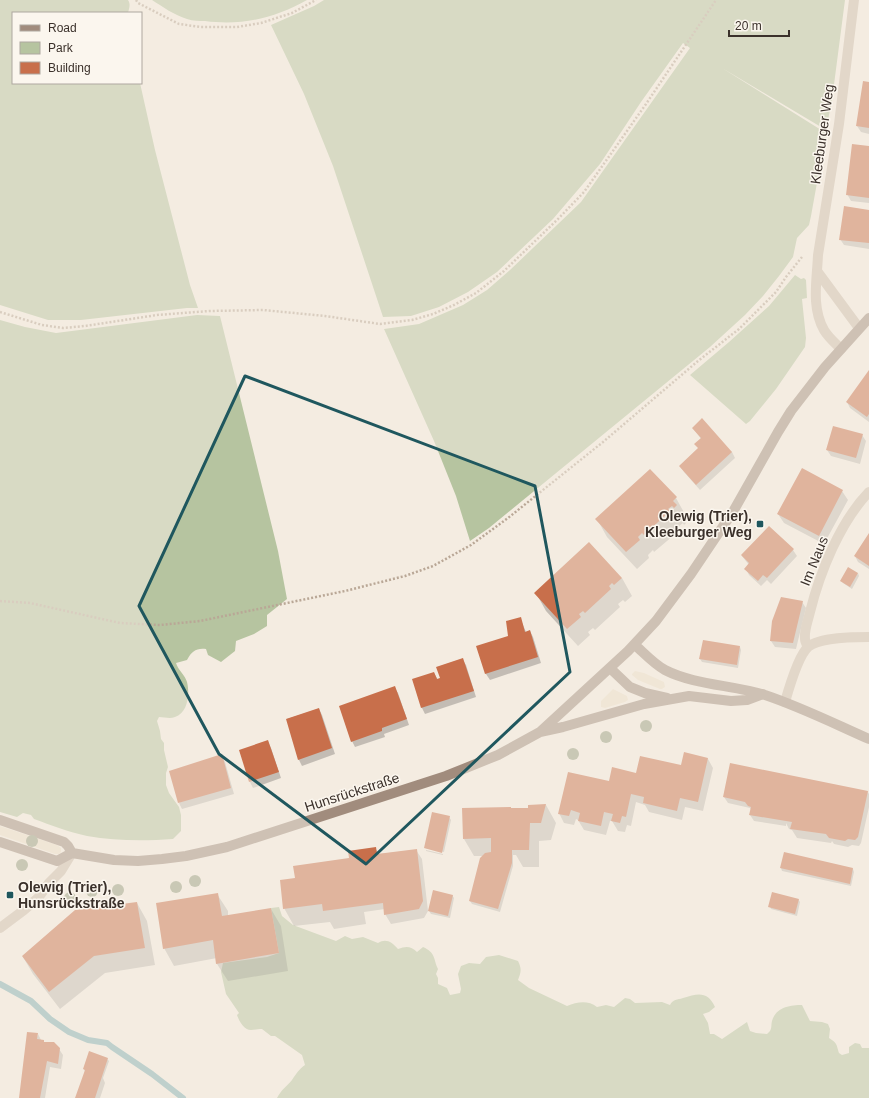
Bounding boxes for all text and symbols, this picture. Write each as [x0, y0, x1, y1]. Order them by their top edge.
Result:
legend [12, 12, 142, 84]
scale bar [729, 12, 789, 38]
text: 20 m [735, 19, 762, 33]
text: Road [48, 21, 77, 35]
text: Park [48, 41, 74, 55]
text: Building [48, 61, 91, 75]
street label: Kleeburger Weg [807, 83, 837, 185]
place label: Olewig (Trier), Kleeburger Weg [645, 508, 752, 540]
marker: Olewig (Trier), Kleeburger Weg [755, 519, 765, 529]
street label: Im Naus [797, 534, 831, 588]
street label: Hunsrückstraße [303, 769, 402, 815]
place label: Olewig (Trier), Hunsrückstraße [18, 879, 125, 911]
marker: Olewig (Trier), Hunsrückstraße [5, 890, 15, 900]

